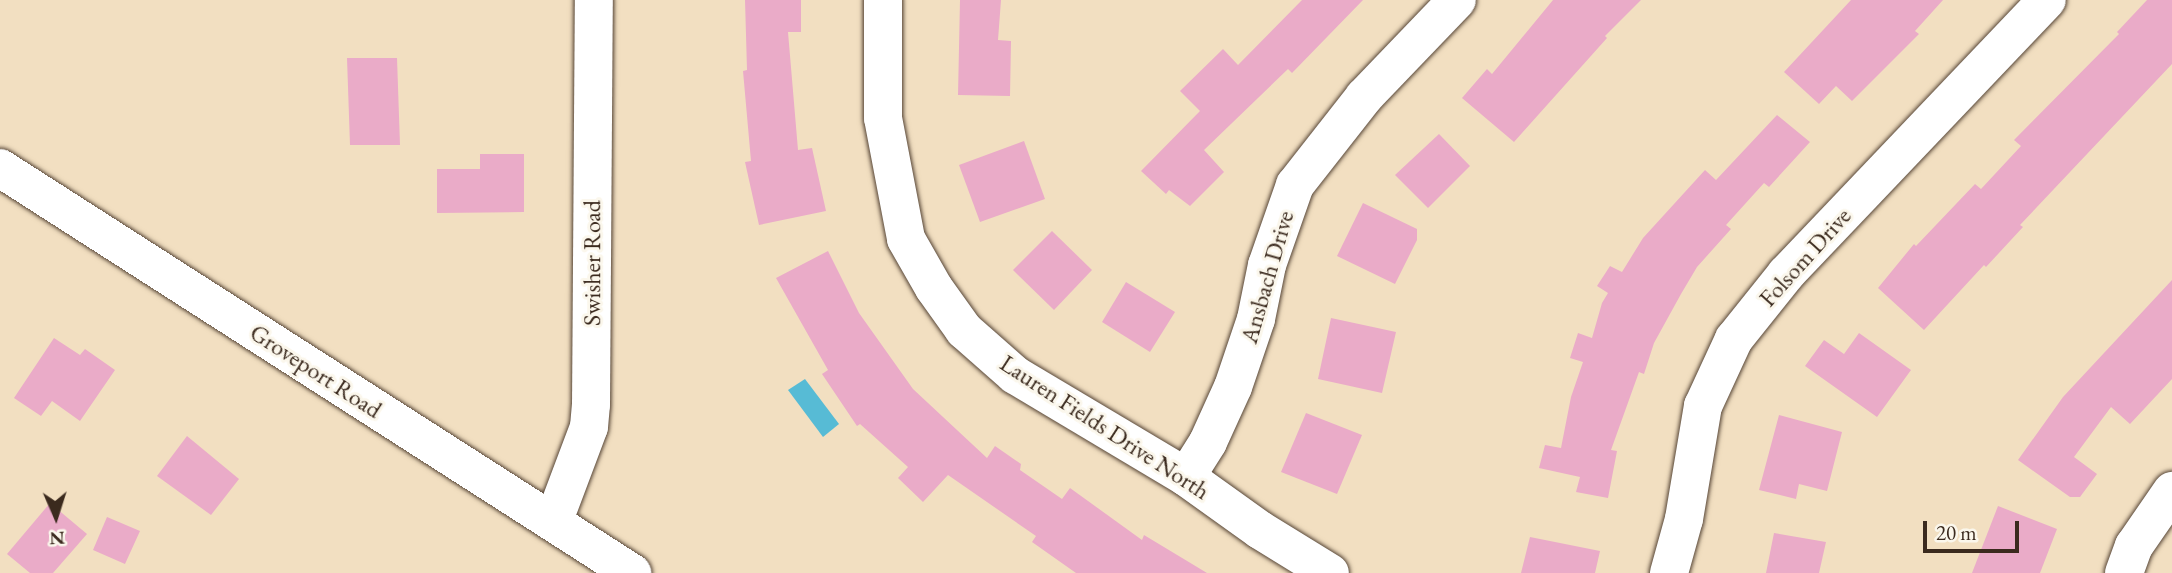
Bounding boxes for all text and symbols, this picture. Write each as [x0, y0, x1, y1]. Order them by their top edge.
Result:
street label: Swisher Road [578, 200, 606, 326]
street label: Folsom Drive [1753, 202, 1857, 312]
street label: Ansbach Drive [1234, 207, 1300, 347]
street label: Groveport Road [245, 318, 387, 424]
street label: Lauren Fields Drive North [995, 348, 1215, 506]
north arrow [21, 482, 91, 552]
scale bar [1927, 506, 2023, 550]
text: 20 m [1936, 519, 1977, 546]
text: N [49, 526, 65, 551]

